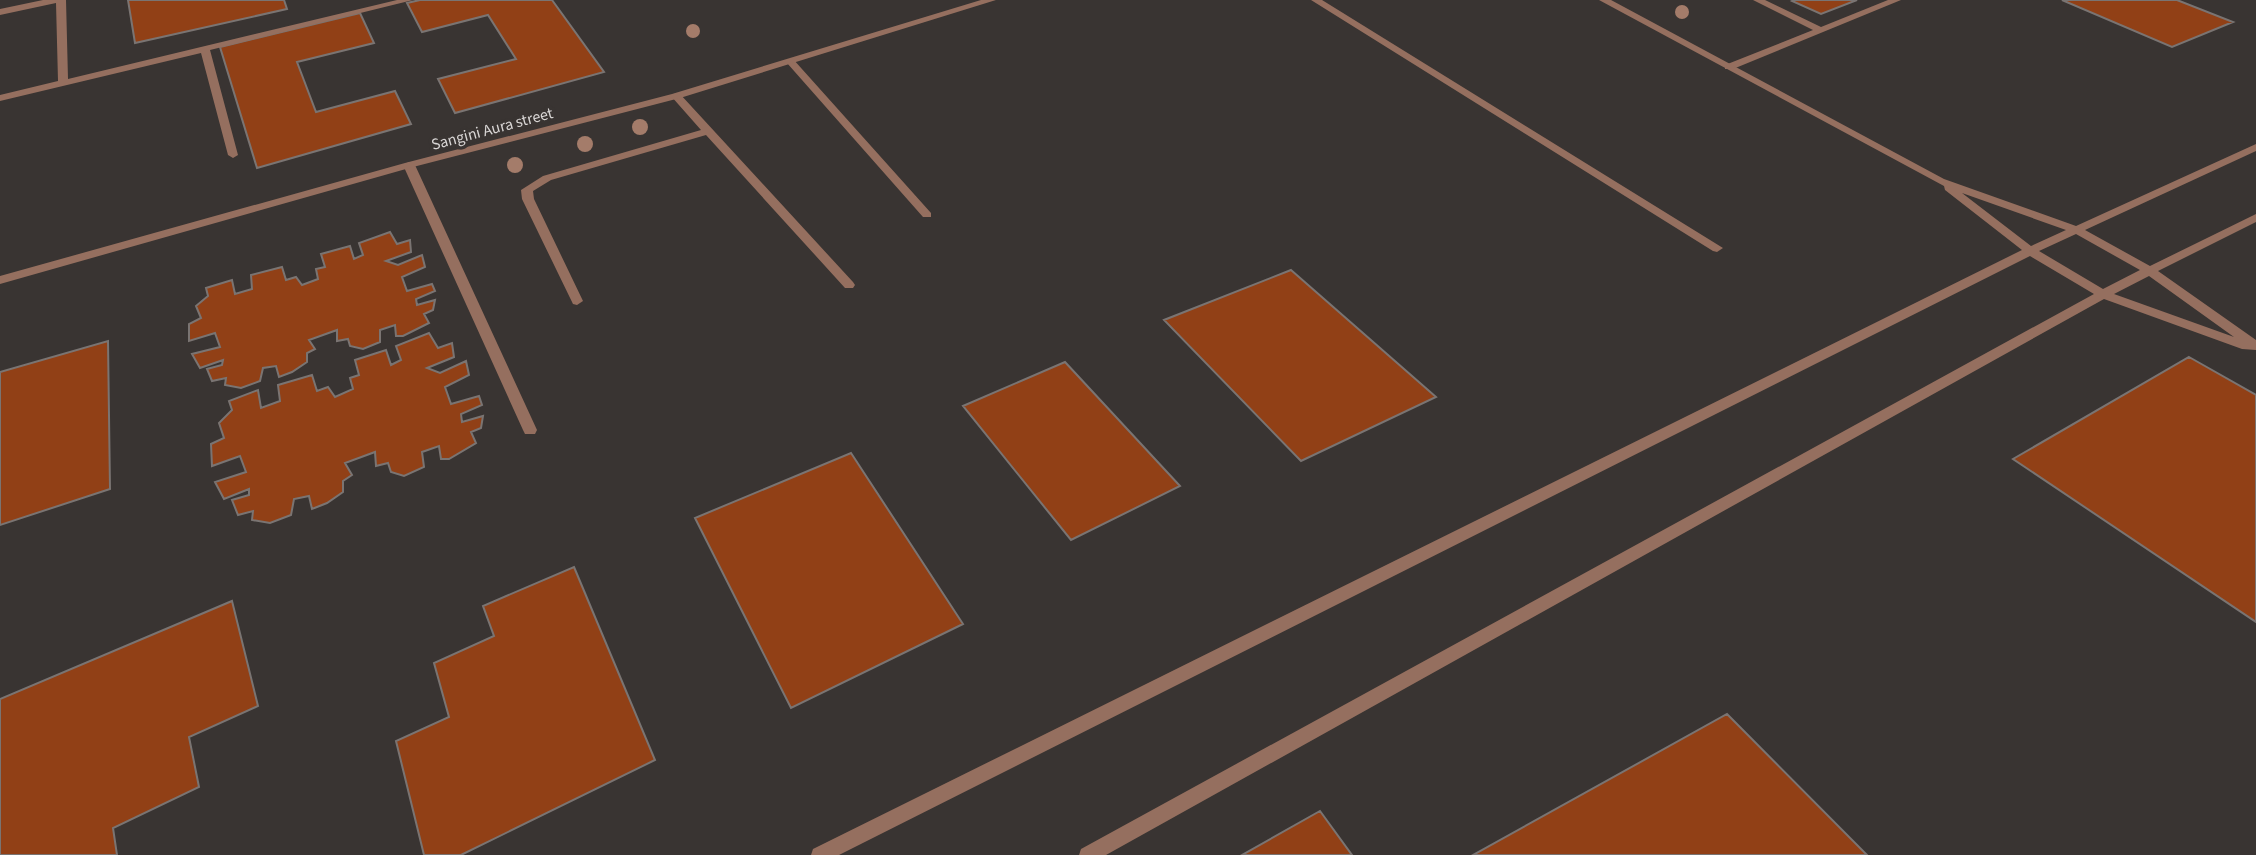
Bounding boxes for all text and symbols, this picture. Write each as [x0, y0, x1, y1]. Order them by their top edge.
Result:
street label: Sangini Aura street [429, 102, 556, 156]

